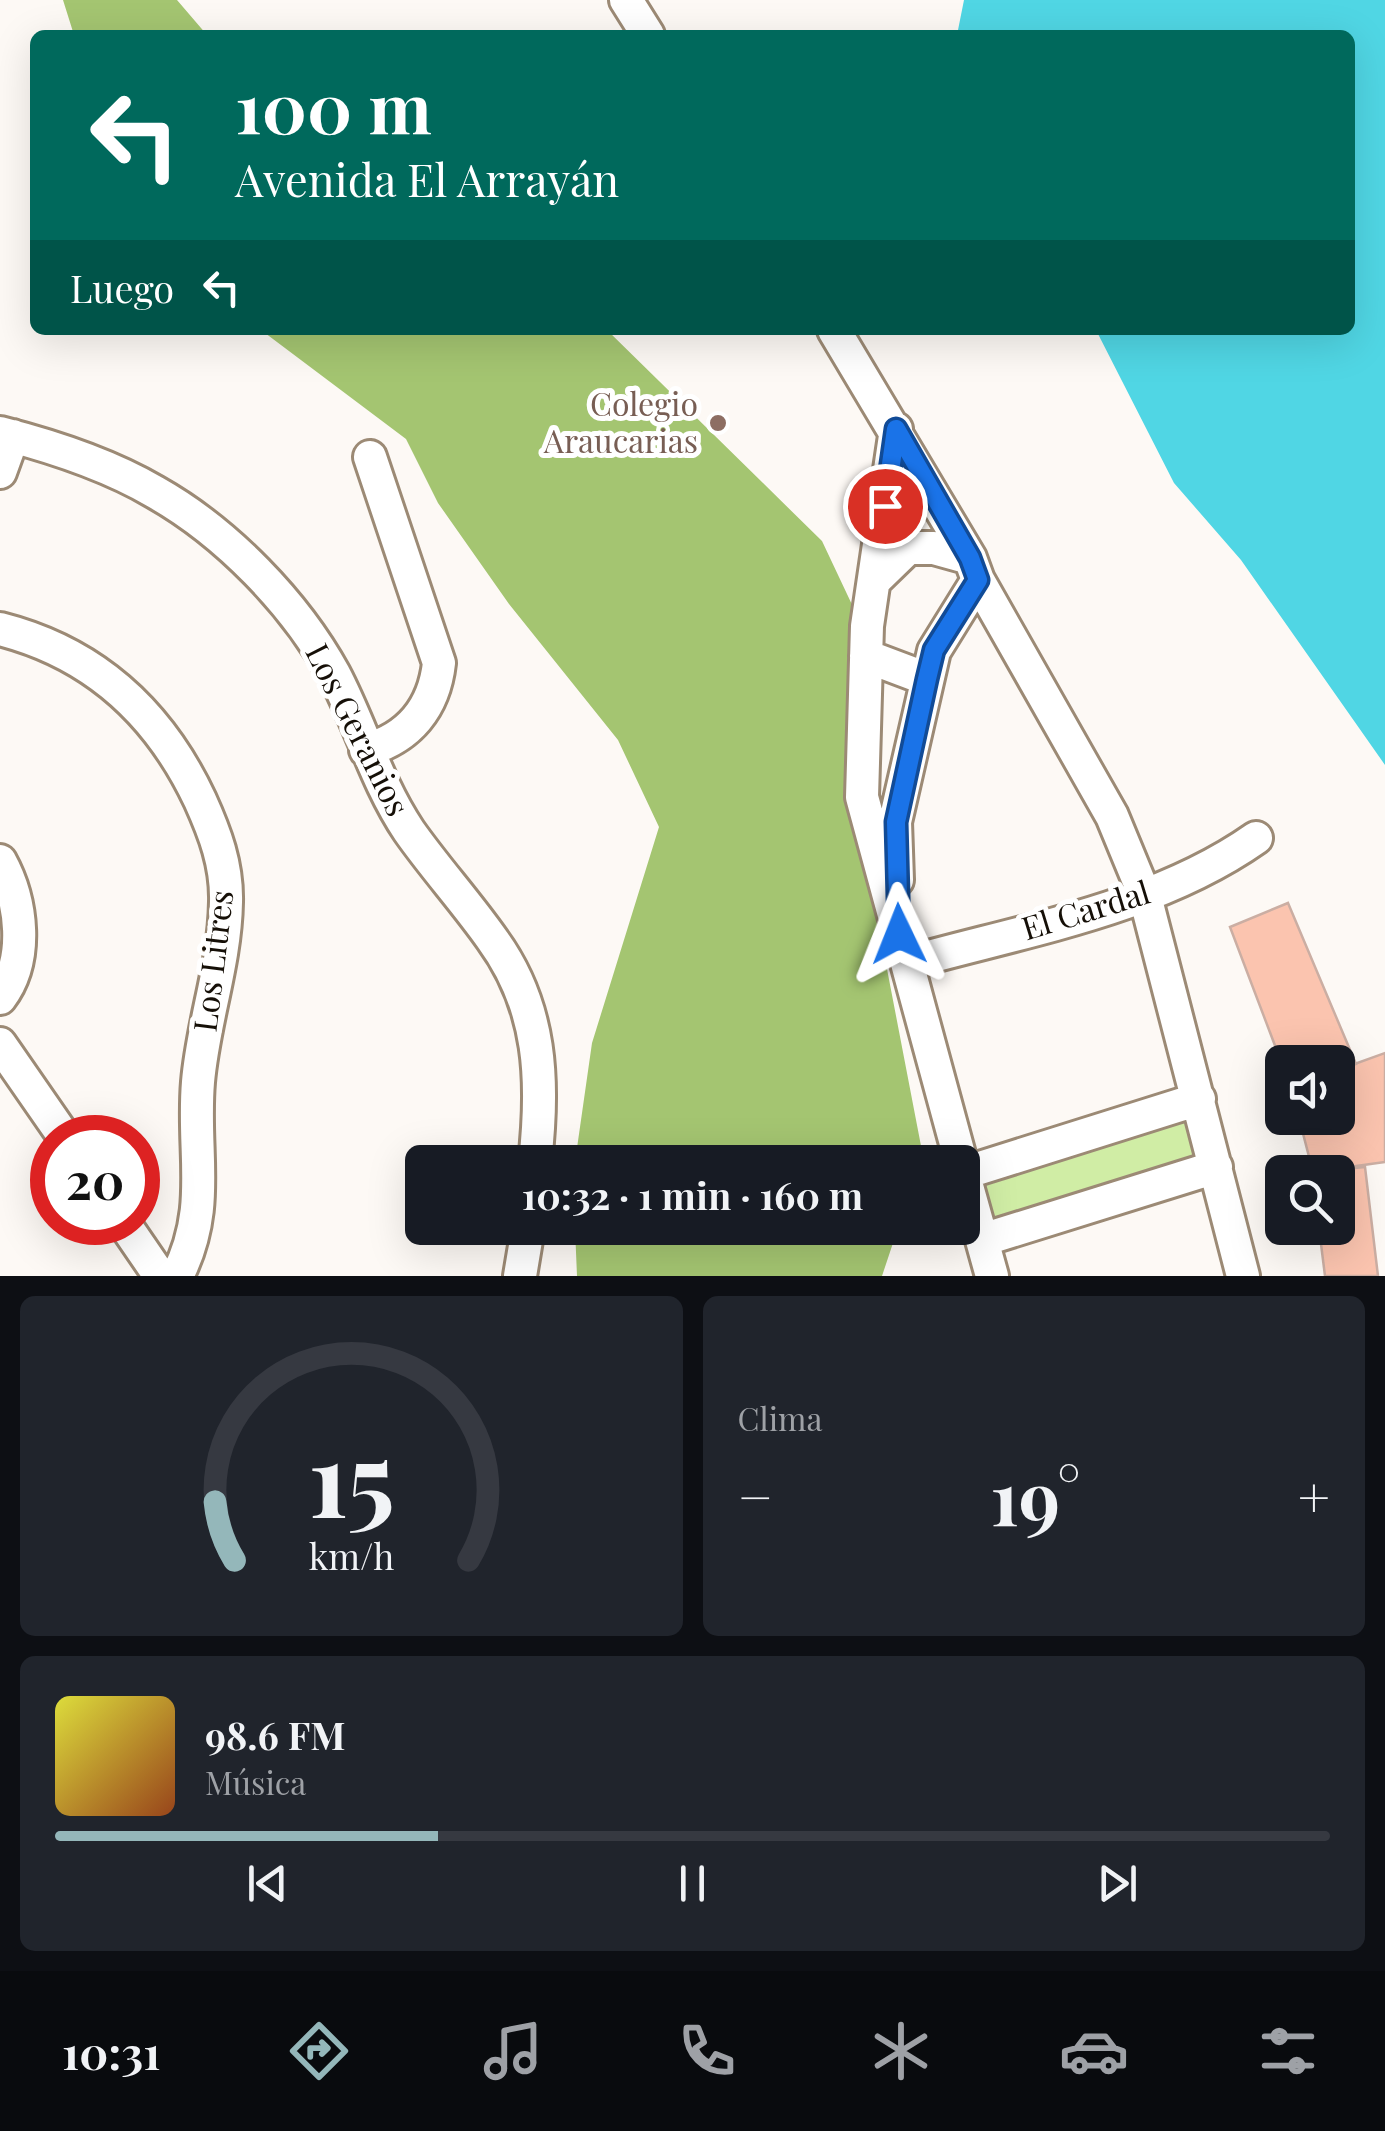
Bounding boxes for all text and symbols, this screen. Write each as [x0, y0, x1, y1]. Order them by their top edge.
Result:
text: 100 m [235, 58, 432, 152]
icon: left [70, 70, 200, 200]
text: Avenida El Arrayán [235, 148, 619, 208]
icon: left [194, 260, 249, 315]
text: Luego [70, 262, 174, 313]
place label: Colegio Araucarias [543, 381, 698, 461]
marker: Colegio Araucarias [707, 412, 729, 434]
pin [843, 464, 928, 549]
icon: arrive [858, 479, 913, 534]
street label: Los Geranios [297, 635, 421, 822]
street label: El Cardal [1016, 869, 1155, 948]
position arrow [847, 882, 951, 986]
street label: Los Litres [182, 887, 242, 1034]
map controls [1265, 1045, 1355, 1245]
button: sound [1265, 1045, 1355, 1135]
speed limit sign: 20 [30, 1115, 160, 1245]
button: search [1265, 1155, 1355, 1245]
text: 10:32 · 1 min · 160 m [522, 1169, 863, 1220]
text: Clima [738, 1396, 822, 1439]
text: 15 [308, 1405, 394, 1544]
text: 19° [990, 1445, 1081, 1545]
text: − [738, 1458, 773, 1532]
text: + [1298, 1458, 1330, 1532]
text: km/h [308, 1531, 394, 1579]
text: 98.6 FM [205, 1709, 346, 1760]
text: Música [205, 1760, 306, 1803]
icon: previous [240, 1856, 295, 1911]
icon: pause [665, 1856, 720, 1911]
icon: next [1090, 1856, 1145, 1911]
icon: directions [284, 2016, 354, 2086]
icon: music [478, 2016, 548, 2086]
icon: phone [672, 2016, 742, 2086]
icon: climate [866, 2016, 936, 2086]
icon: car [1059, 2016, 1129, 2086]
icon: filters [1253, 2016, 1323, 2086]
text: 10:31 [62, 2021, 160, 2081]

